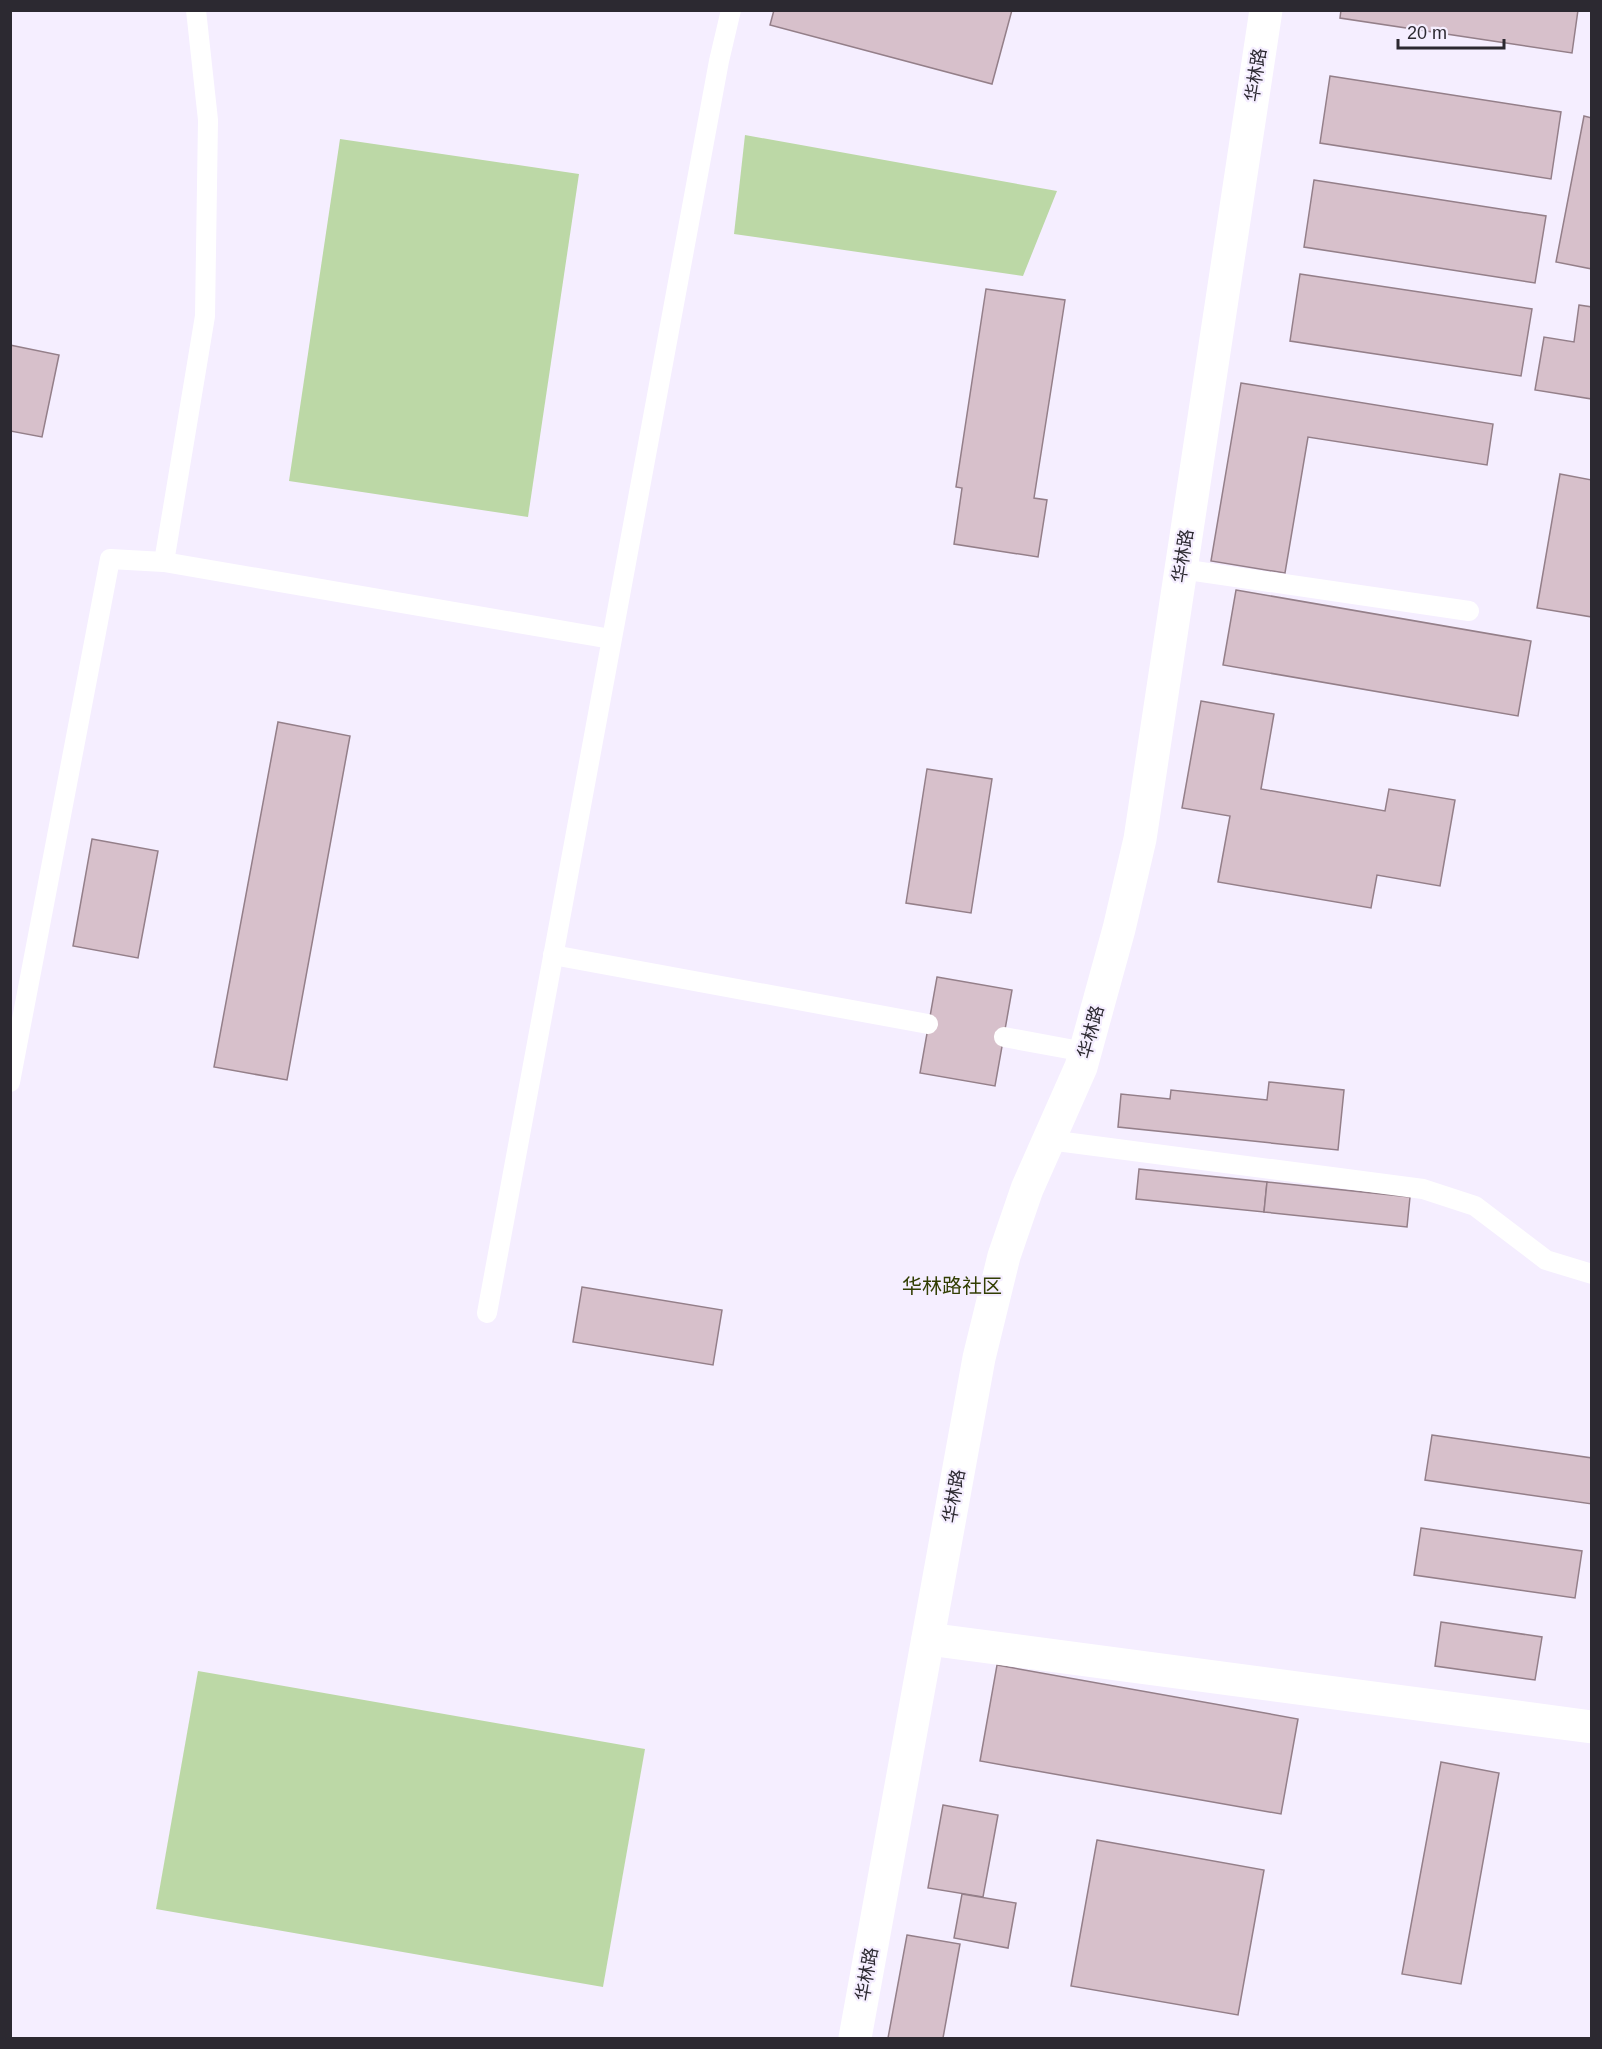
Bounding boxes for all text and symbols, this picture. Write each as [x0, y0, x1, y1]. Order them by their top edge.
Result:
scale bar [1398, 12, 1504, 50]
text: 20 m [1407, 23, 1447, 43]
street label: 华林路 [1242, 47, 1270, 103]
street label: 华林路 [1169, 528, 1197, 584]
street label: 华林路 [1074, 1003, 1108, 1061]
district label: 华林路社区 [902, 1275, 1002, 1297]
street label: 华林路 [939, 1468, 969, 1524]
street label: 华林路 [852, 1946, 882, 2002]

